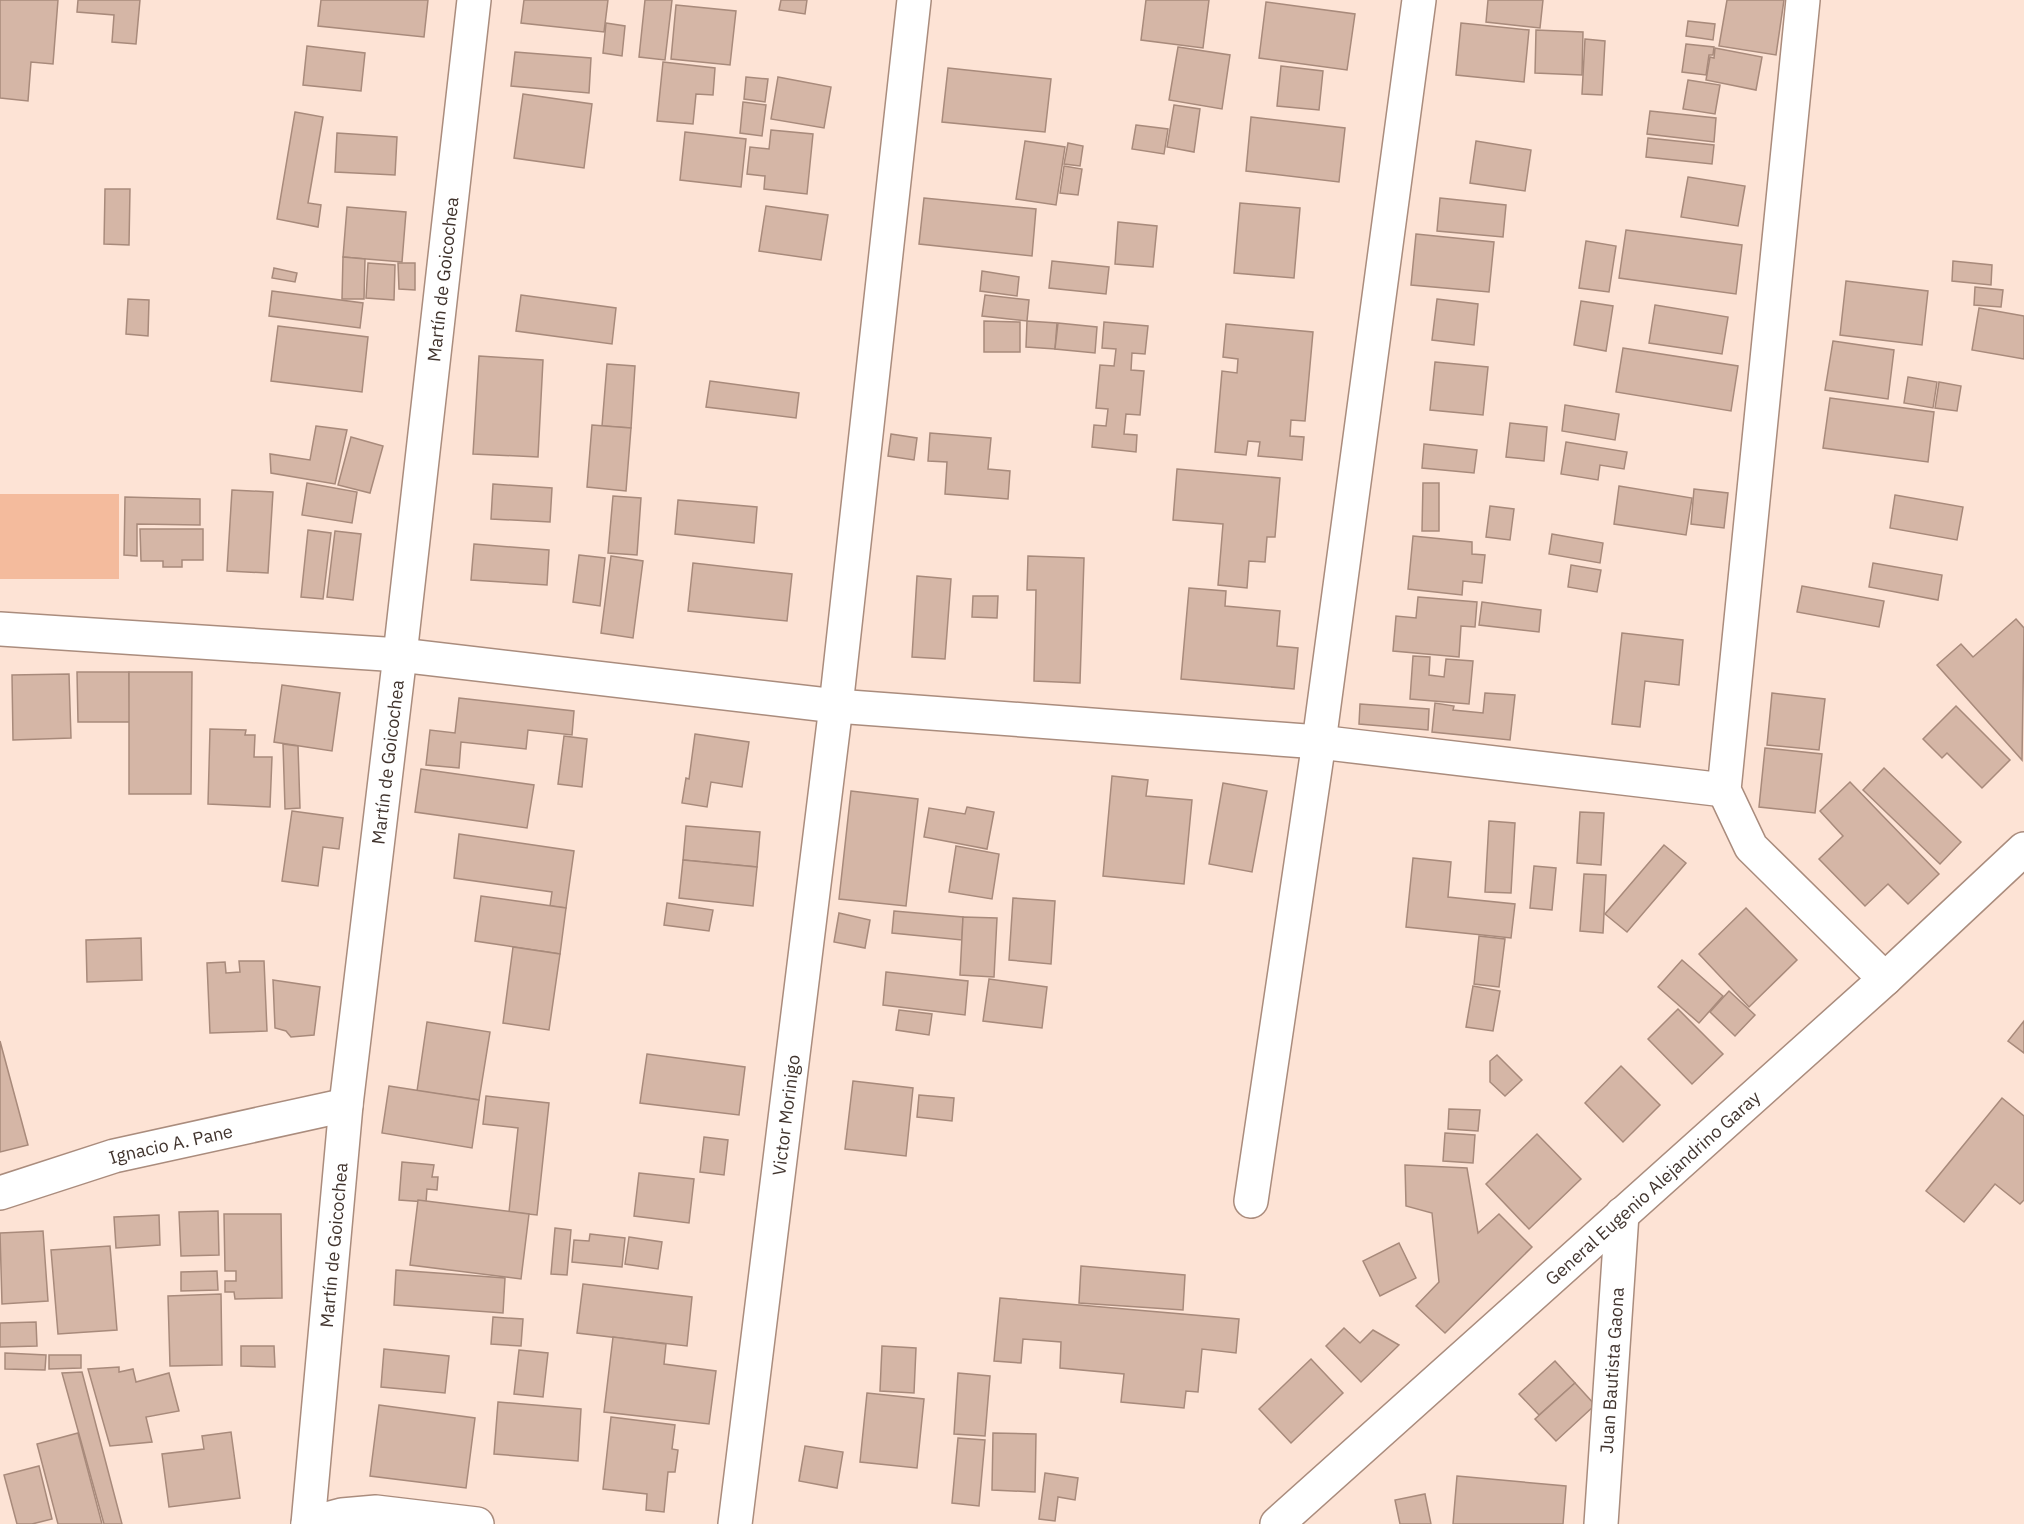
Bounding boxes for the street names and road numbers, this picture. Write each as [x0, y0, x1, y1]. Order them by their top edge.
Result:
street label: Martín de Goicochea [422, 195, 463, 363]
street label: Martín de Goicochea [366, 678, 408, 846]
street label: Victor Morinigo [767, 1053, 804, 1177]
street label: General Eugenio Alejandrino Garay [1540, 1085, 1765, 1290]
street label: Ignacio A. Pane [106, 1119, 235, 1168]
street label: Martín de Goicochea [314, 1161, 352, 1329]
street label: Juan Bautista Gaona [1594, 1286, 1629, 1454]

